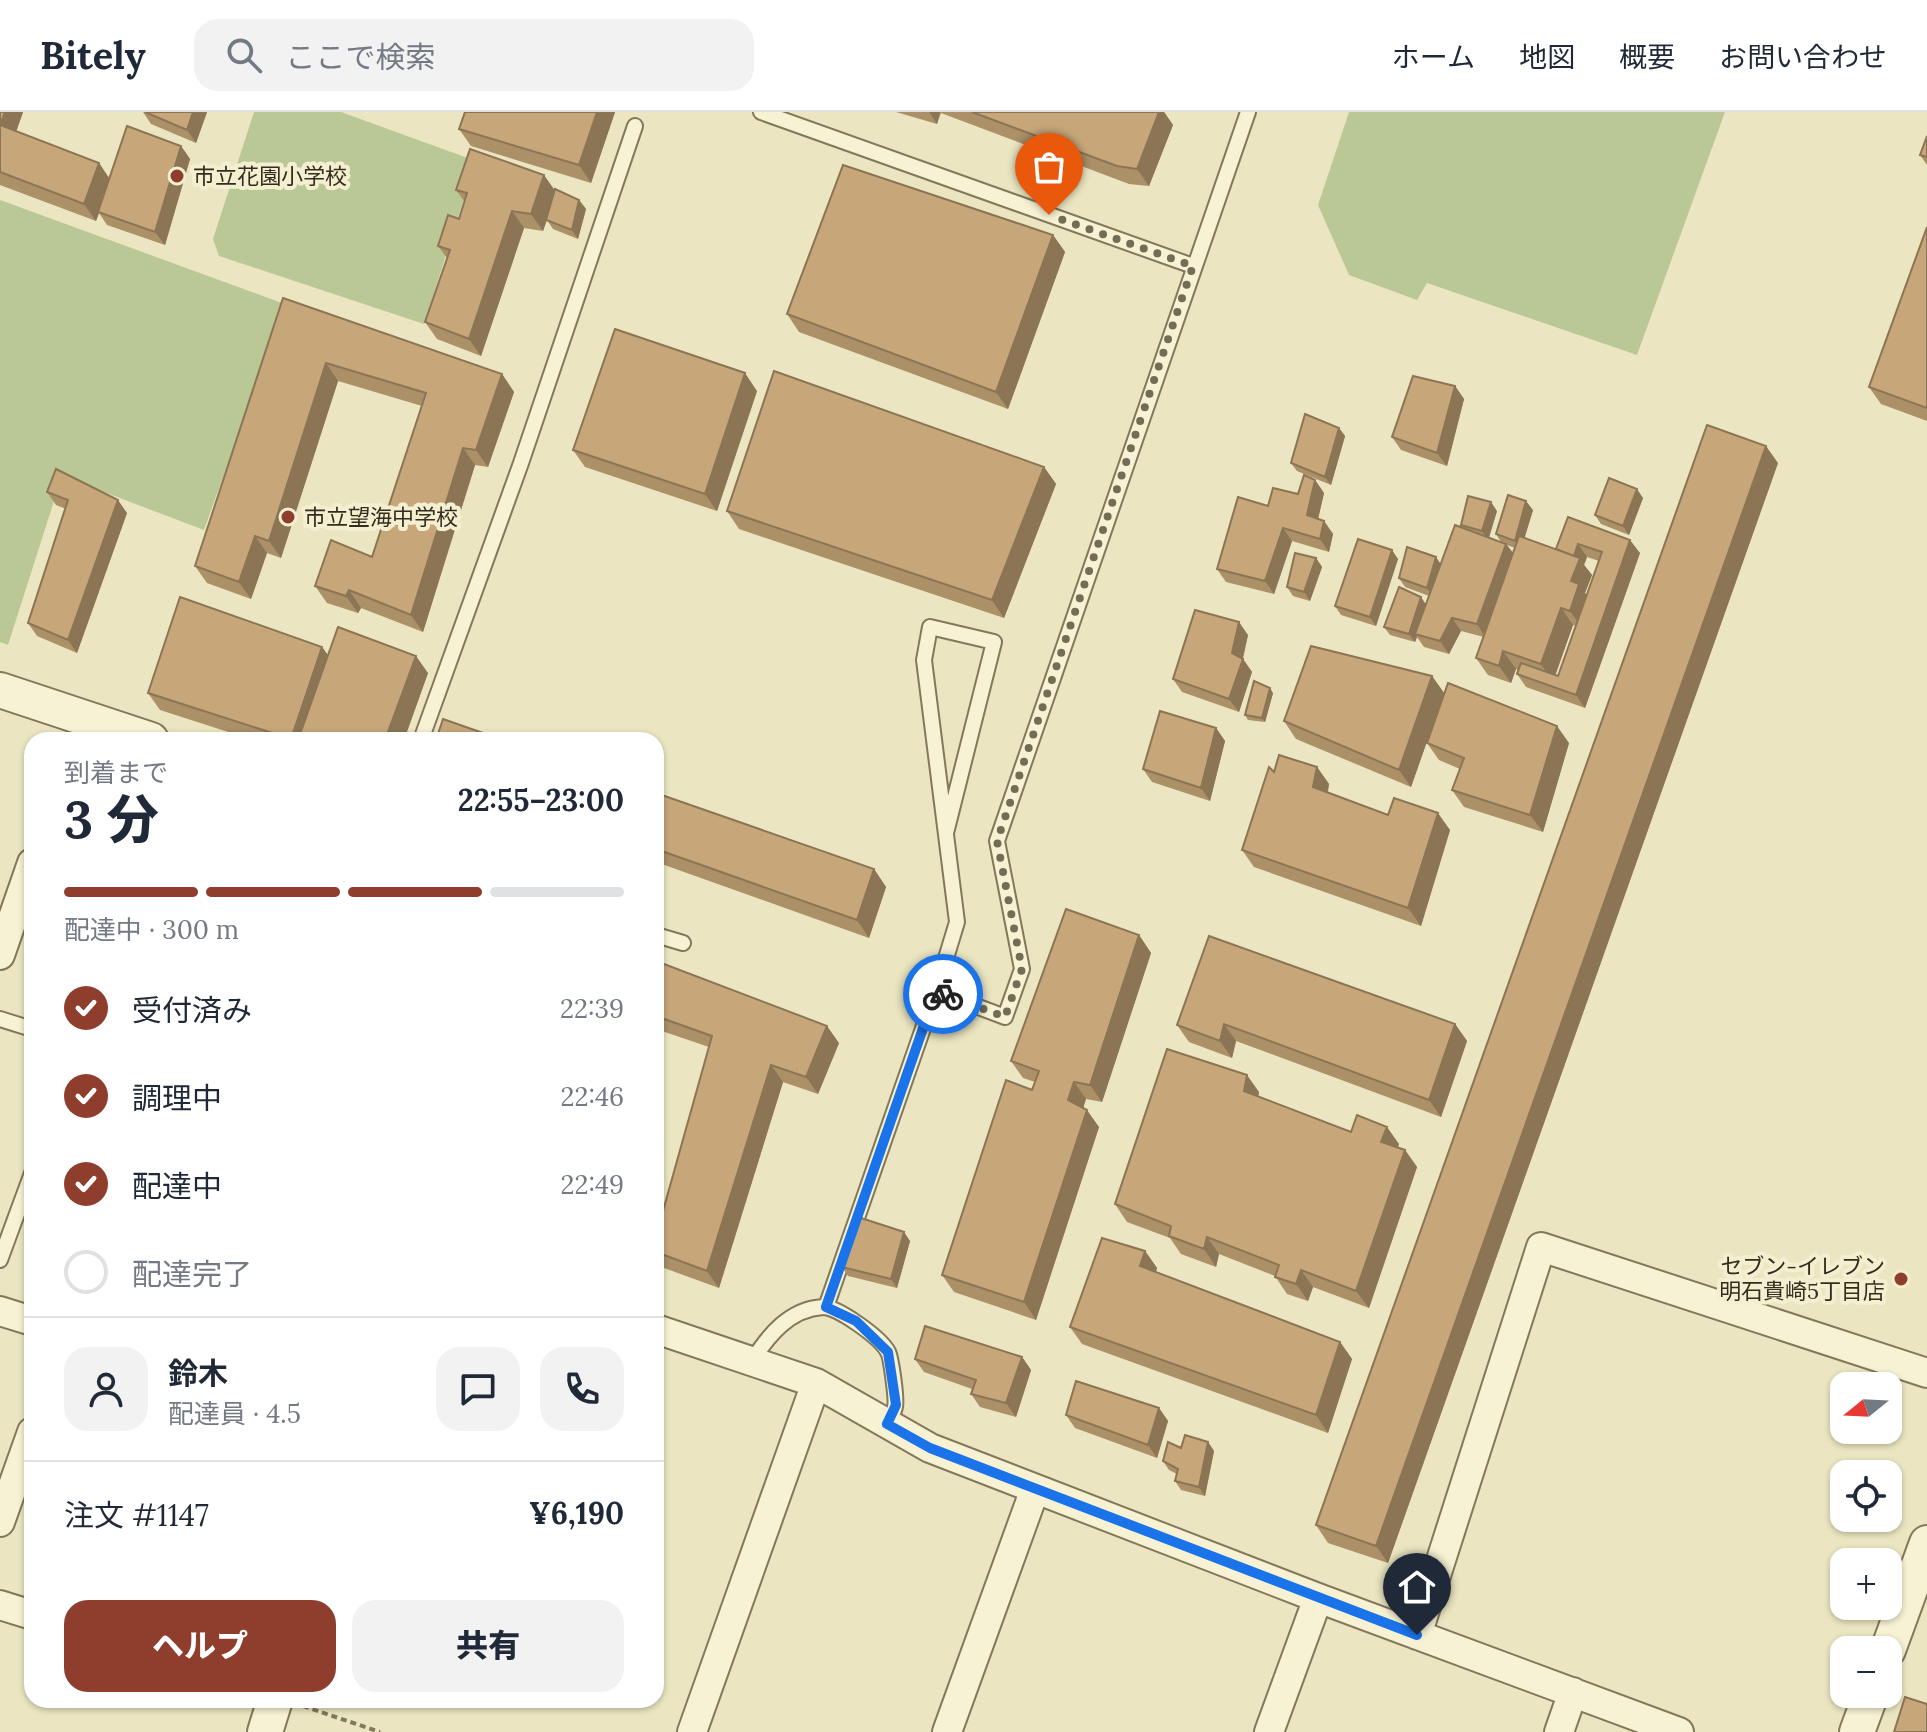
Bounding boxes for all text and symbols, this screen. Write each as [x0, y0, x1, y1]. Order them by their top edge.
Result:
search box [194, 19, 754, 91]
text: Bitely [40, 31, 146, 79]
icon: search [222, 33, 266, 77]
text: ここで検索 [286, 38, 436, 76]
text: ホーム [1392, 39, 1475, 75]
text: 地図 [1519, 39, 1575, 75]
text: 概要 [1619, 39, 1675, 75]
text: お問い合わせ [1719, 39, 1887, 75]
pin [1015, 133, 1083, 215]
icon: bag [1027, 145, 1071, 189]
place label: 市立花園小学校 [193, 162, 347, 190]
marker: 市立花園小学校 [168, 167, 186, 185]
place label: 市立望海中学校 [304, 503, 458, 531]
marker: 市立望海中学校 [279, 508, 297, 526]
text: 到着まで [64, 756, 168, 789]
text: 22:55–23:00 [458, 781, 624, 819]
text: 3 分 [64, 786, 159, 852]
text: 配達中 · 300 m [64, 913, 239, 946]
courier [903, 954, 983, 1034]
icon: bike [921, 972, 965, 1016]
icon: check [64, 986, 108, 1030]
text: 受付済み [132, 991, 252, 1029]
text: 22:39 [560, 992, 624, 1025]
icon: check [64, 1074, 108, 1118]
text: 調理中 [132, 1079, 222, 1117]
text: 22:46 [560, 1080, 624, 1113]
icon: check [64, 1162, 108, 1206]
text: 配達中 [132, 1167, 222, 1205]
text: 22:49 [560, 1168, 624, 1201]
place label: セブン-イレブン 明石貴崎5丁目店 [1719, 1252, 1885, 1305]
text: 配達完了 [132, 1255, 252, 1293]
marker: セブン-イレブン 明石貴崎5丁目店 [1892, 1270, 1910, 1288]
button: person [64, 1347, 148, 1431]
button: chat [436, 1347, 520, 1431]
button: phone [540, 1347, 624, 1431]
text: 鈴木 [168, 1354, 228, 1392]
north arrow [1830, 1372, 1902, 1444]
map controls [1830, 1372, 1902, 1708]
text: 配達員 · 4.5 [168, 1397, 301, 1430]
button: locate [1830, 1460, 1902, 1532]
text: ¥6,190 [529, 1494, 624, 1532]
text: 注文 #1147 [64, 1496, 209, 1534]
button: + [1830, 1548, 1902, 1620]
pin [1383, 1553, 1451, 1635]
icon: home [1395, 1565, 1439, 1609]
button: ヘルプ [64, 1600, 336, 1692]
button: 共有 [352, 1600, 624, 1692]
button: − [1830, 1636, 1902, 1708]

